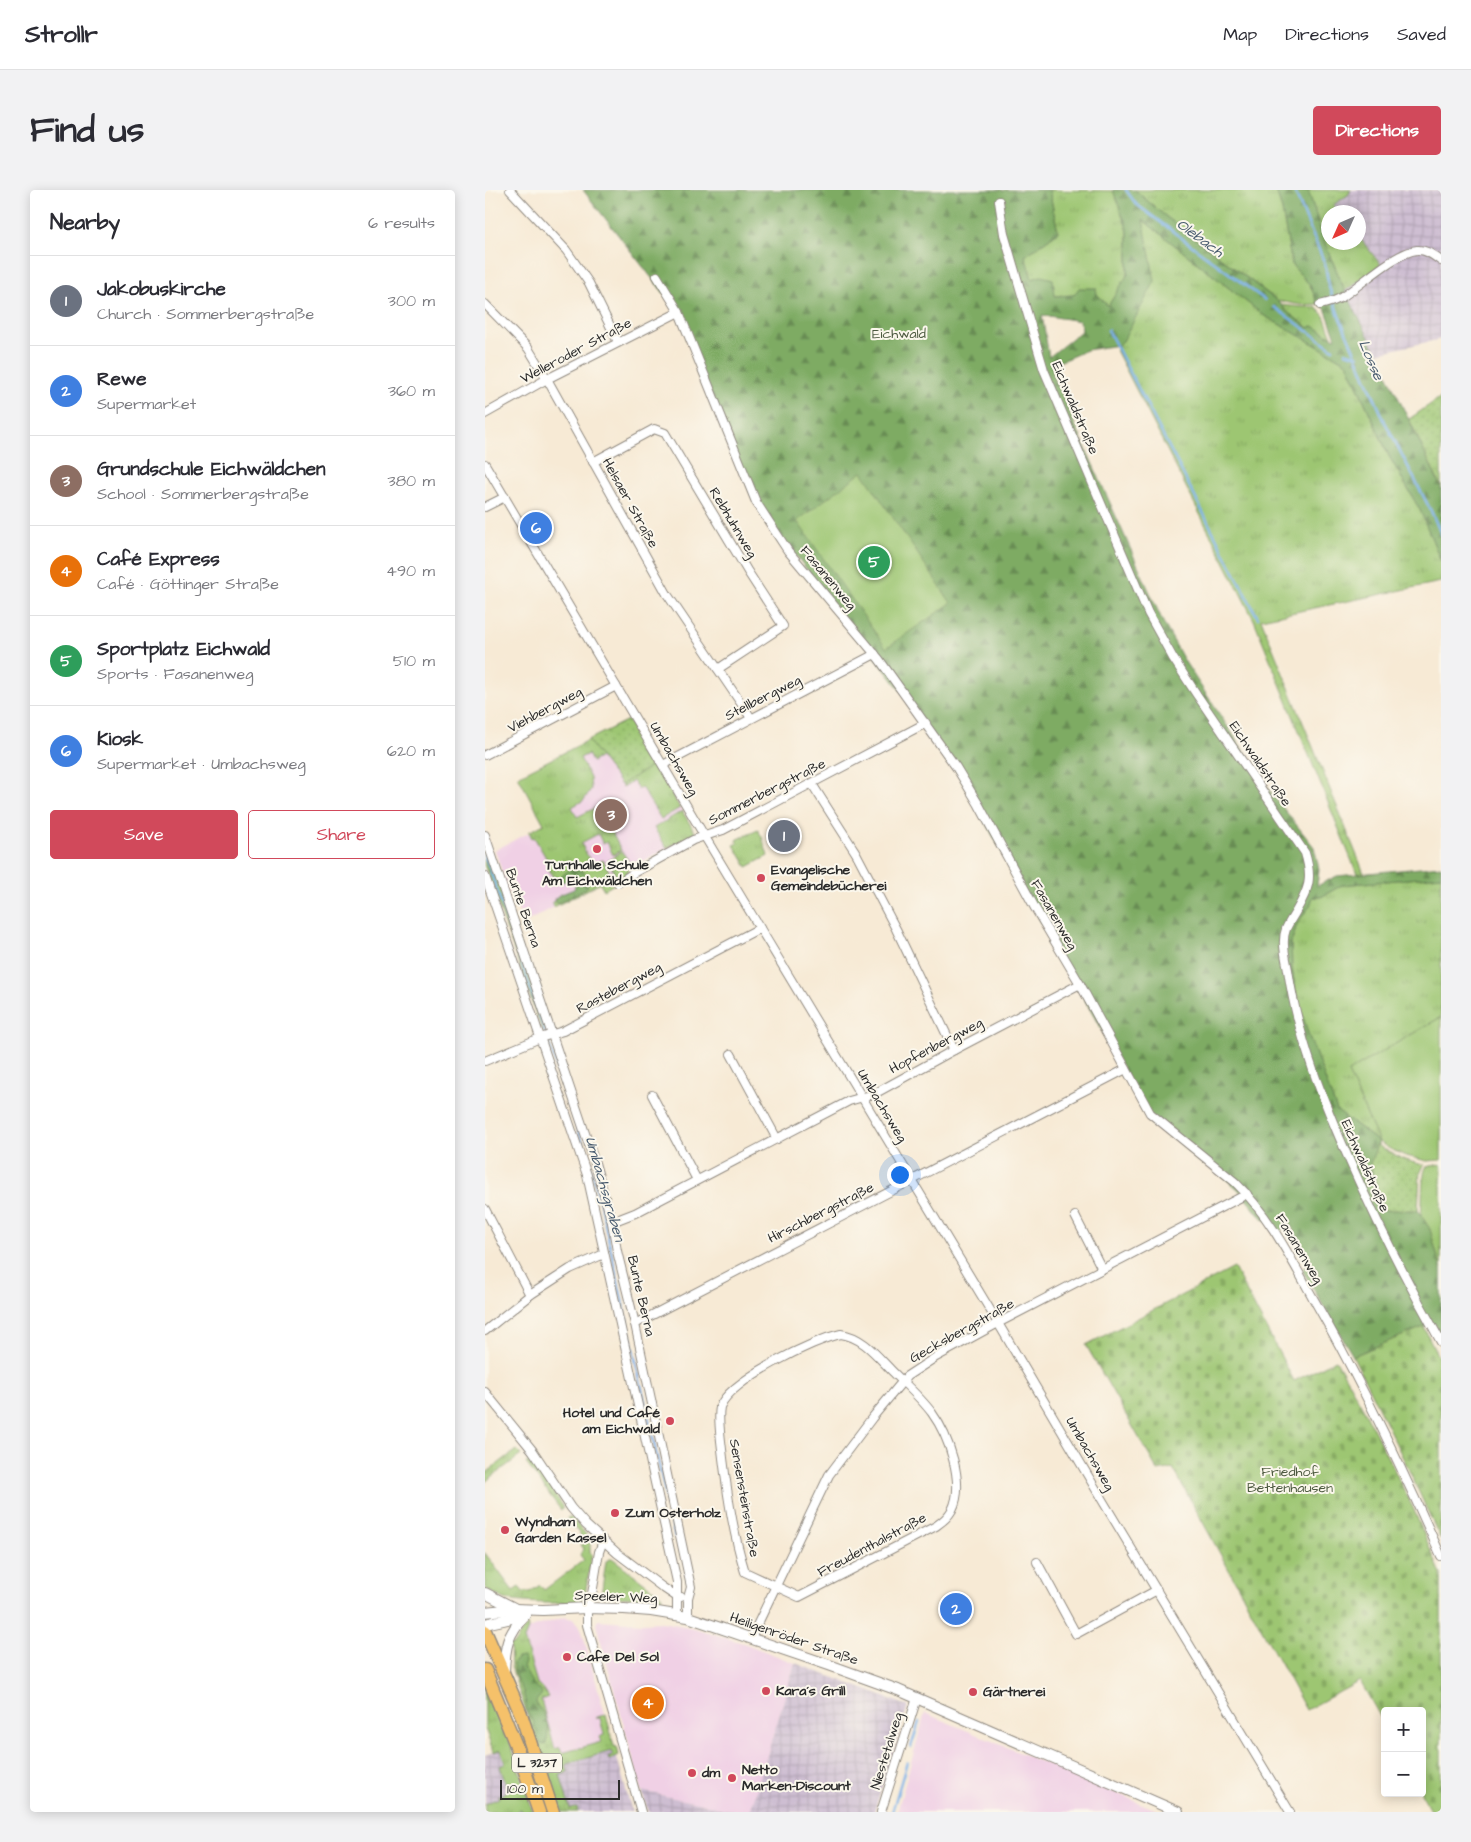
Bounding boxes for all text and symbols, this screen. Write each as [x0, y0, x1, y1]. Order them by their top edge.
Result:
text: Strollr [25, 18, 98, 52]
text: Map [1223, 22, 1257, 47]
text: Directions [1285, 22, 1369, 47]
text: Saved [1397, 22, 1446, 47]
text: Find us [30, 106, 144, 155]
button: Directions [1313, 106, 1441, 155]
north arrow [1321, 205, 1366, 250]
text: Nearby [50, 208, 120, 237]
text: 6 results [368, 212, 435, 234]
water label: Olebach [1172, 214, 1228, 263]
text: Jakobuskirche [97, 276, 226, 303]
text: 1 [65, 290, 67, 312]
text: 300 m [388, 290, 435, 312]
text: Church · Sommerbergstraße [97, 303, 314, 325]
street label: Welleroder Straße [517, 313, 636, 389]
park label: Eichwald [872, 324, 926, 344]
water label: Losse [1353, 337, 1389, 384]
street label: Eichwaldstraße [1046, 358, 1104, 458]
text: Rewe [97, 366, 146, 393]
text: 2 [61, 380, 71, 402]
text: 360 m [388, 380, 435, 402]
text: Supermarket [97, 393, 196, 415]
street label: Helsaer Straße [597, 454, 663, 552]
text: Grundschule Eichwäldchen [97, 456, 326, 483]
text: 3 [62, 470, 70, 492]
text: 380 m [388, 470, 435, 492]
text: School · Sommerbergstraße [97, 483, 309, 505]
street label: Rebhuhnweg [704, 484, 762, 562]
pin: 6 [520, 509, 552, 547]
street label: Fasanenweg [795, 541, 861, 615]
pin: 5 [858, 543, 890, 581]
text: Café Express [97, 546, 220, 573]
text: 4 [61, 560, 71, 582]
text: 490 m [386, 560, 435, 582]
text: Café · Göttinger Straße [97, 573, 279, 595]
text: Sportplatz Eichwald [97, 636, 270, 663]
text: 5 [60, 650, 72, 672]
text: 510 m [393, 650, 435, 672]
text: Sports · Fasanenweg [97, 663, 253, 685]
street label: Stellbergweg [721, 670, 805, 726]
street label: Viehbergweg [504, 682, 586, 738]
street label: Eichwaldstraße [1224, 717, 1296, 811]
street label: Umbachsweg [645, 718, 703, 800]
text: Kiosk [97, 726, 143, 753]
text: 6 [61, 740, 71, 762]
text: 620 m [387, 740, 435, 762]
text: Supermarket · Umbachsweg [97, 753, 306, 775]
street label: Sommerbergstraße [705, 754, 830, 830]
pin: 3 [595, 796, 627, 834]
button: Save [50, 810, 238, 859]
button: Share [248, 810, 435, 859]
pin: 1 [768, 817, 800, 855]
marker: Turnhalle Schule Am Eichwäldchen [591, 843, 603, 855]
place label: Turnhalle Schule Am Eichwäldchen [542, 855, 652, 891]
place label: Evangelische Gemeindebücherei [771, 860, 887, 896]
street label: Bunte Berna [500, 866, 546, 950]
marker: Evangelische Gemeindebücherei [755, 872, 767, 884]
street label: Fasanenweg [1026, 876, 1082, 954]
street label: Rastebergweg [573, 957, 665, 1019]
street label: Hopfenbergweg [886, 1013, 986, 1079]
street label: Umbachsweg [852, 1065, 912, 1147]
street label: Eichwaldstraße [1336, 1117, 1394, 1216]
water label: Umbachsgraben [579, 1134, 630, 1246]
your location [887, 1162, 913, 1188]
street label: Hirschbergstraße [765, 1177, 878, 1248]
street label: Fasanenweg [1270, 1210, 1328, 1288]
street label: Bunte Berna [622, 1254, 660, 1338]
street label: Gecksbergstraße [906, 1294, 1018, 1368]
place label: Hotel und Café am Eichwald [563, 1403, 661, 1439]
street label: Umbachsweg [1061, 1413, 1119, 1495]
marker: Hotel und Café am Eichwald [664, 1415, 676, 1427]
street label: Sensensteinstraße [724, 1437, 764, 1559]
park label: Friedhof Bettenhausen [1247, 1462, 1333, 1498]
place label: Zum Osterholz [625, 1503, 722, 1523]
marker: Zum Osterholz [609, 1507, 621, 1519]
street label: Freudenthalstraße [814, 1508, 930, 1582]
place label: Wyndham Garden Kassel [514, 1512, 607, 1548]
marker: Wyndham Garden Kassel [499, 1524, 511, 1536]
street label: Speeler Weg [574, 1586, 658, 1608]
pin: 2 [940, 1590, 972, 1628]
street label: Heiligenröder Straße [727, 1608, 861, 1671]
place label: Cafe Del Sol [577, 1647, 660, 1667]
marker: Cafe Del Sol [561, 1651, 573, 1663]
place label: Kara´s Grill [776, 1681, 846, 1701]
place label: Gärtnerei [983, 1682, 1046, 1702]
pin: 4 [632, 1684, 664, 1722]
marker: Kara´s Grill [760, 1685, 772, 1697]
marker: Gärtnerei [967, 1686, 979, 1698]
map controls [1381, 1707, 1426, 1797]
button: + [1381, 1707, 1426, 1752]
street label: Niestetalweg [866, 1710, 908, 1792]
button: − [1381, 1752, 1426, 1797]
road number: L 3237 [512, 1754, 562, 1772]
place label: Netto Marken-Discount [742, 1760, 851, 1796]
place label: dm [701, 1763, 721, 1783]
marker: dm [686, 1767, 698, 1779]
marker: Netto Marken-Discount [726, 1772, 738, 1784]
scale bar [500, 1777, 620, 1800]
text: 100 m [507, 1779, 543, 1799]

